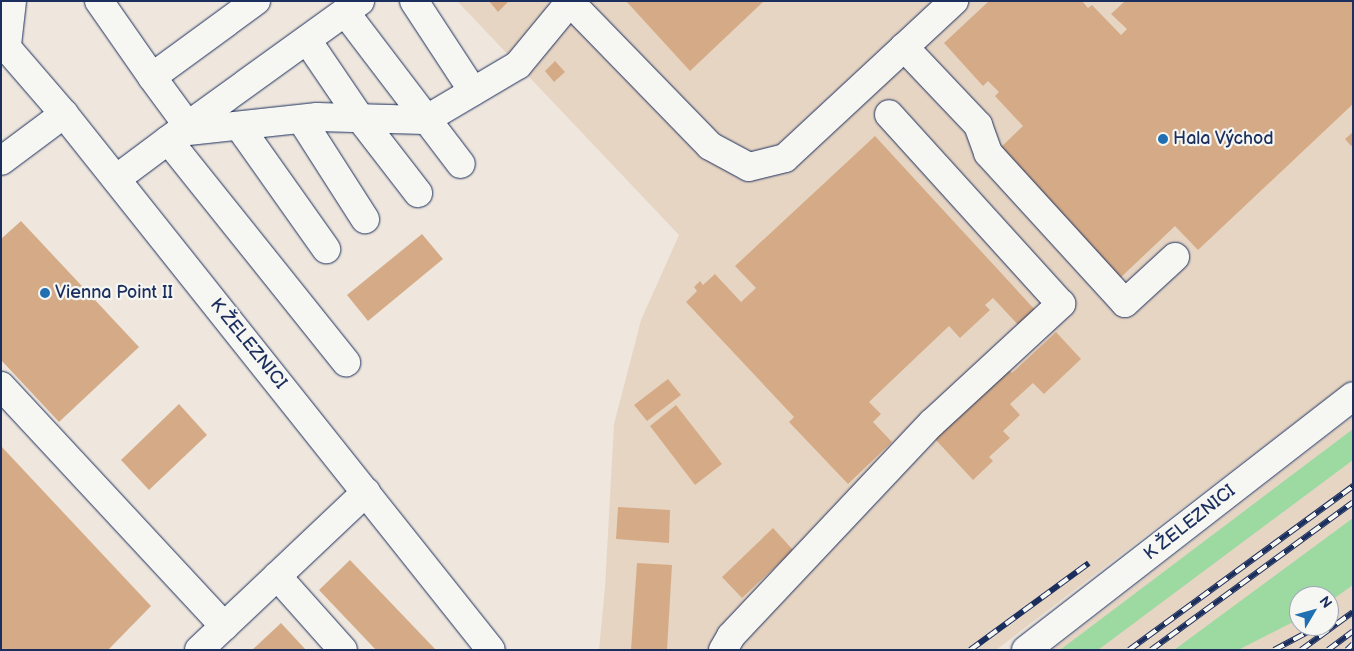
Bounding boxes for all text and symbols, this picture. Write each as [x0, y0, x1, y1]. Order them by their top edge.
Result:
place label: Hala Východ [1173, 128, 1274, 150]
marker: Hala Východ [1157, 133, 1169, 145]
place label: Vienna Point II [55, 282, 173, 304]
marker: Vienna Point II [39, 287, 51, 299]
street label: K ŽELEZNICI [205, 294, 291, 394]
street label: K ŽELEZNICI [1140, 481, 1240, 565]
north arrow [1289, 586, 1339, 636]
text: N [1316, 593, 1336, 612]

